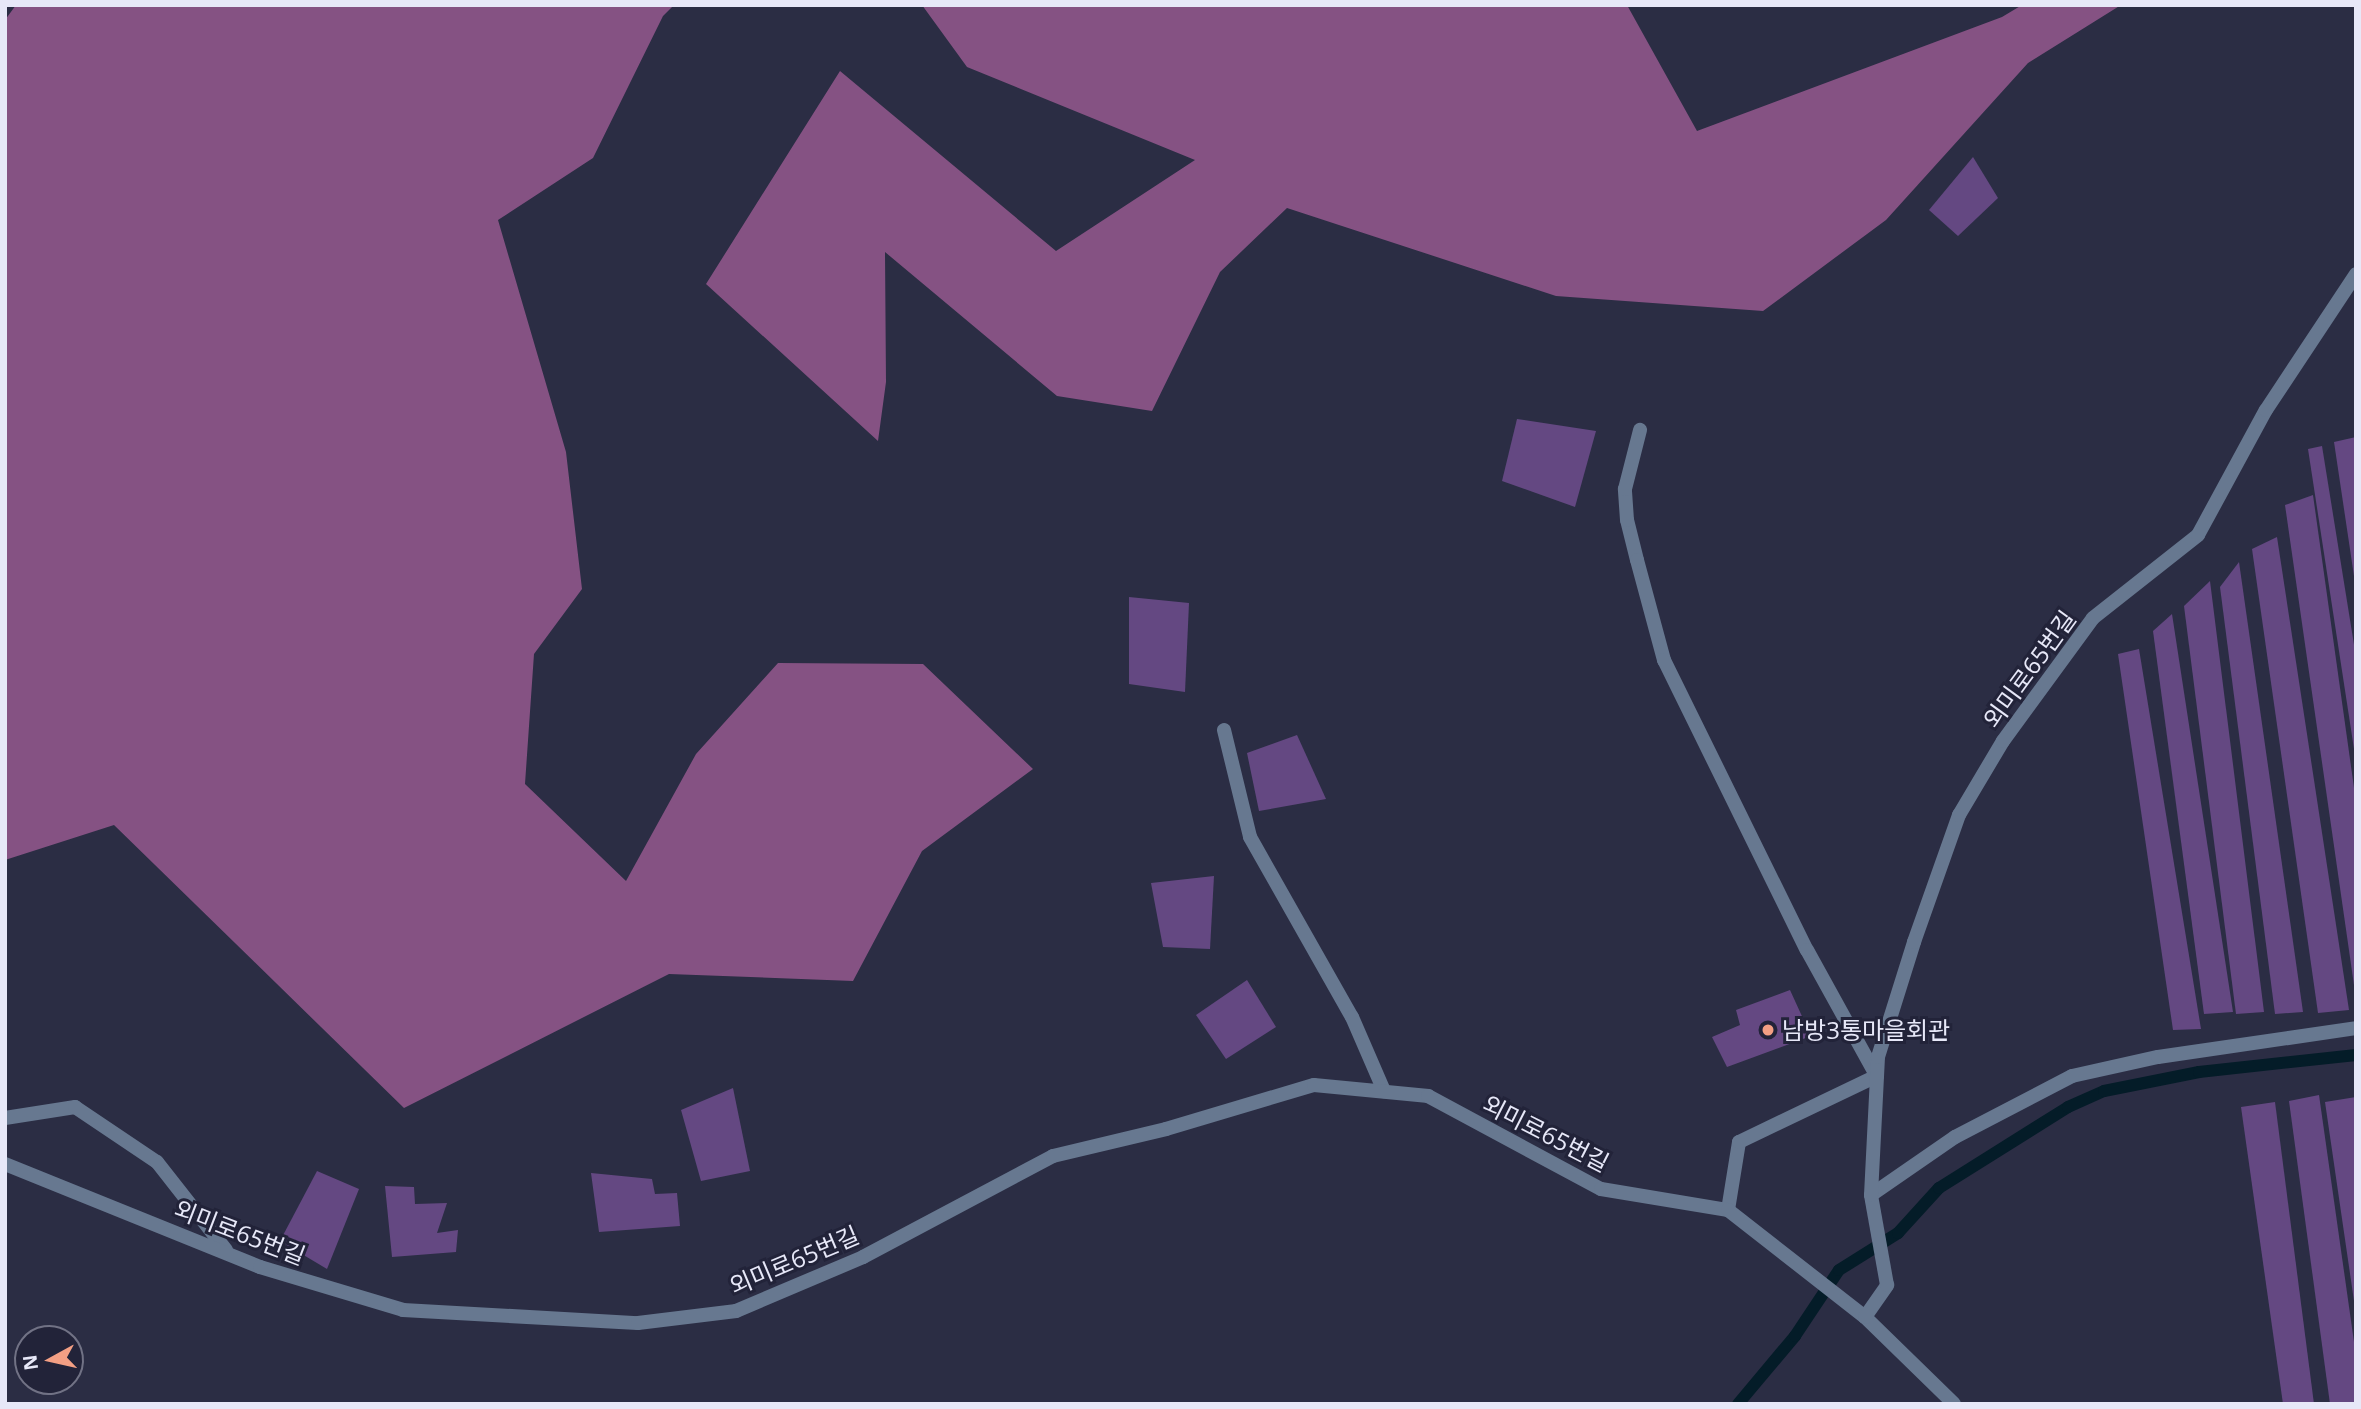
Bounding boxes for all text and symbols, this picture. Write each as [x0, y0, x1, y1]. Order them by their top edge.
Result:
street label: 외미로65번길 [1977, 605, 2081, 733]
place label: 남방3통마을회관 [1782, 1016, 1950, 1044]
marker: 남방3통마을회관 [1760, 1022, 1776, 1038]
street label: 외미로65번길 [1478, 1089, 1614, 1177]
street label: 외미로65번길 [170, 1194, 310, 1270]
street label: 외미로65번길 [725, 1220, 863, 1300]
north arrow [14, 1325, 84, 1395]
text: N [16, 1353, 44, 1372]

